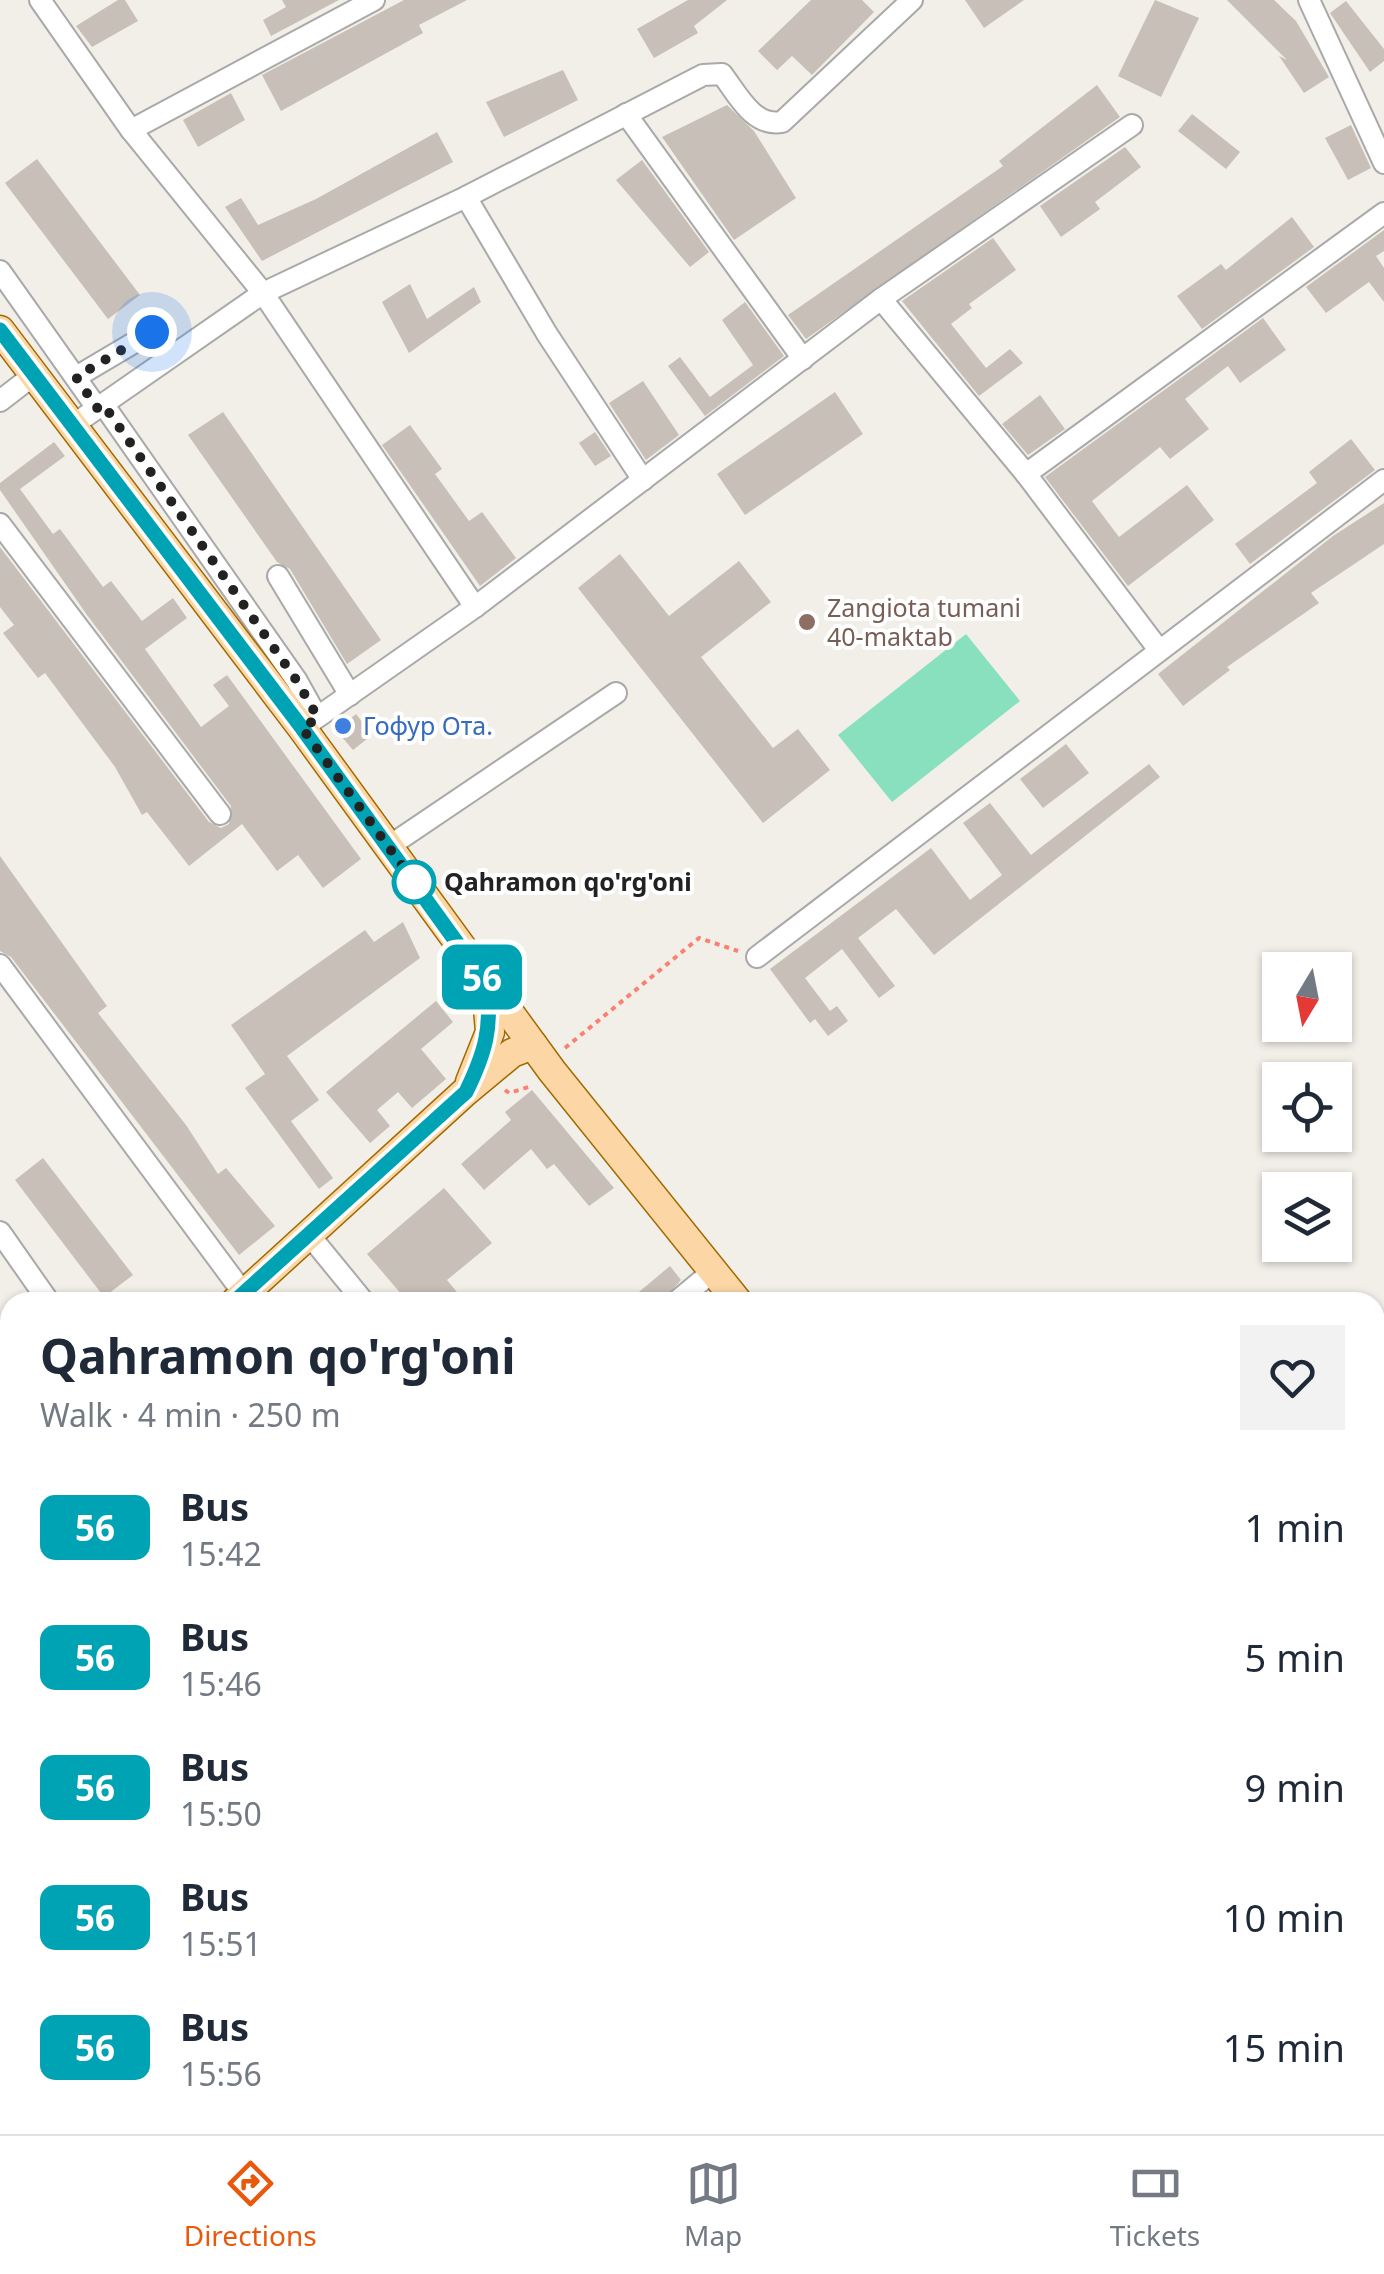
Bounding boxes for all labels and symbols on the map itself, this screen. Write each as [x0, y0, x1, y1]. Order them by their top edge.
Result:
your location [127, 307, 177, 357]
place label: Zangiota tumani 40-maktab [827, 590, 1021, 653]
marker: Zangiota tumani 40-maktab [796, 611, 818, 633]
place label: Гофур Ота. [363, 708, 493, 742]
marker: Гофур Ота. [332, 715, 354, 737]
marker: Qahramon qo'rg'oni [393, 861, 435, 903]
place label: Qahramon qo'rg'oni [444, 864, 692, 898]
line badge: 56 [437, 944, 527, 1010]
north arrow [1262, 952, 1352, 1042]

